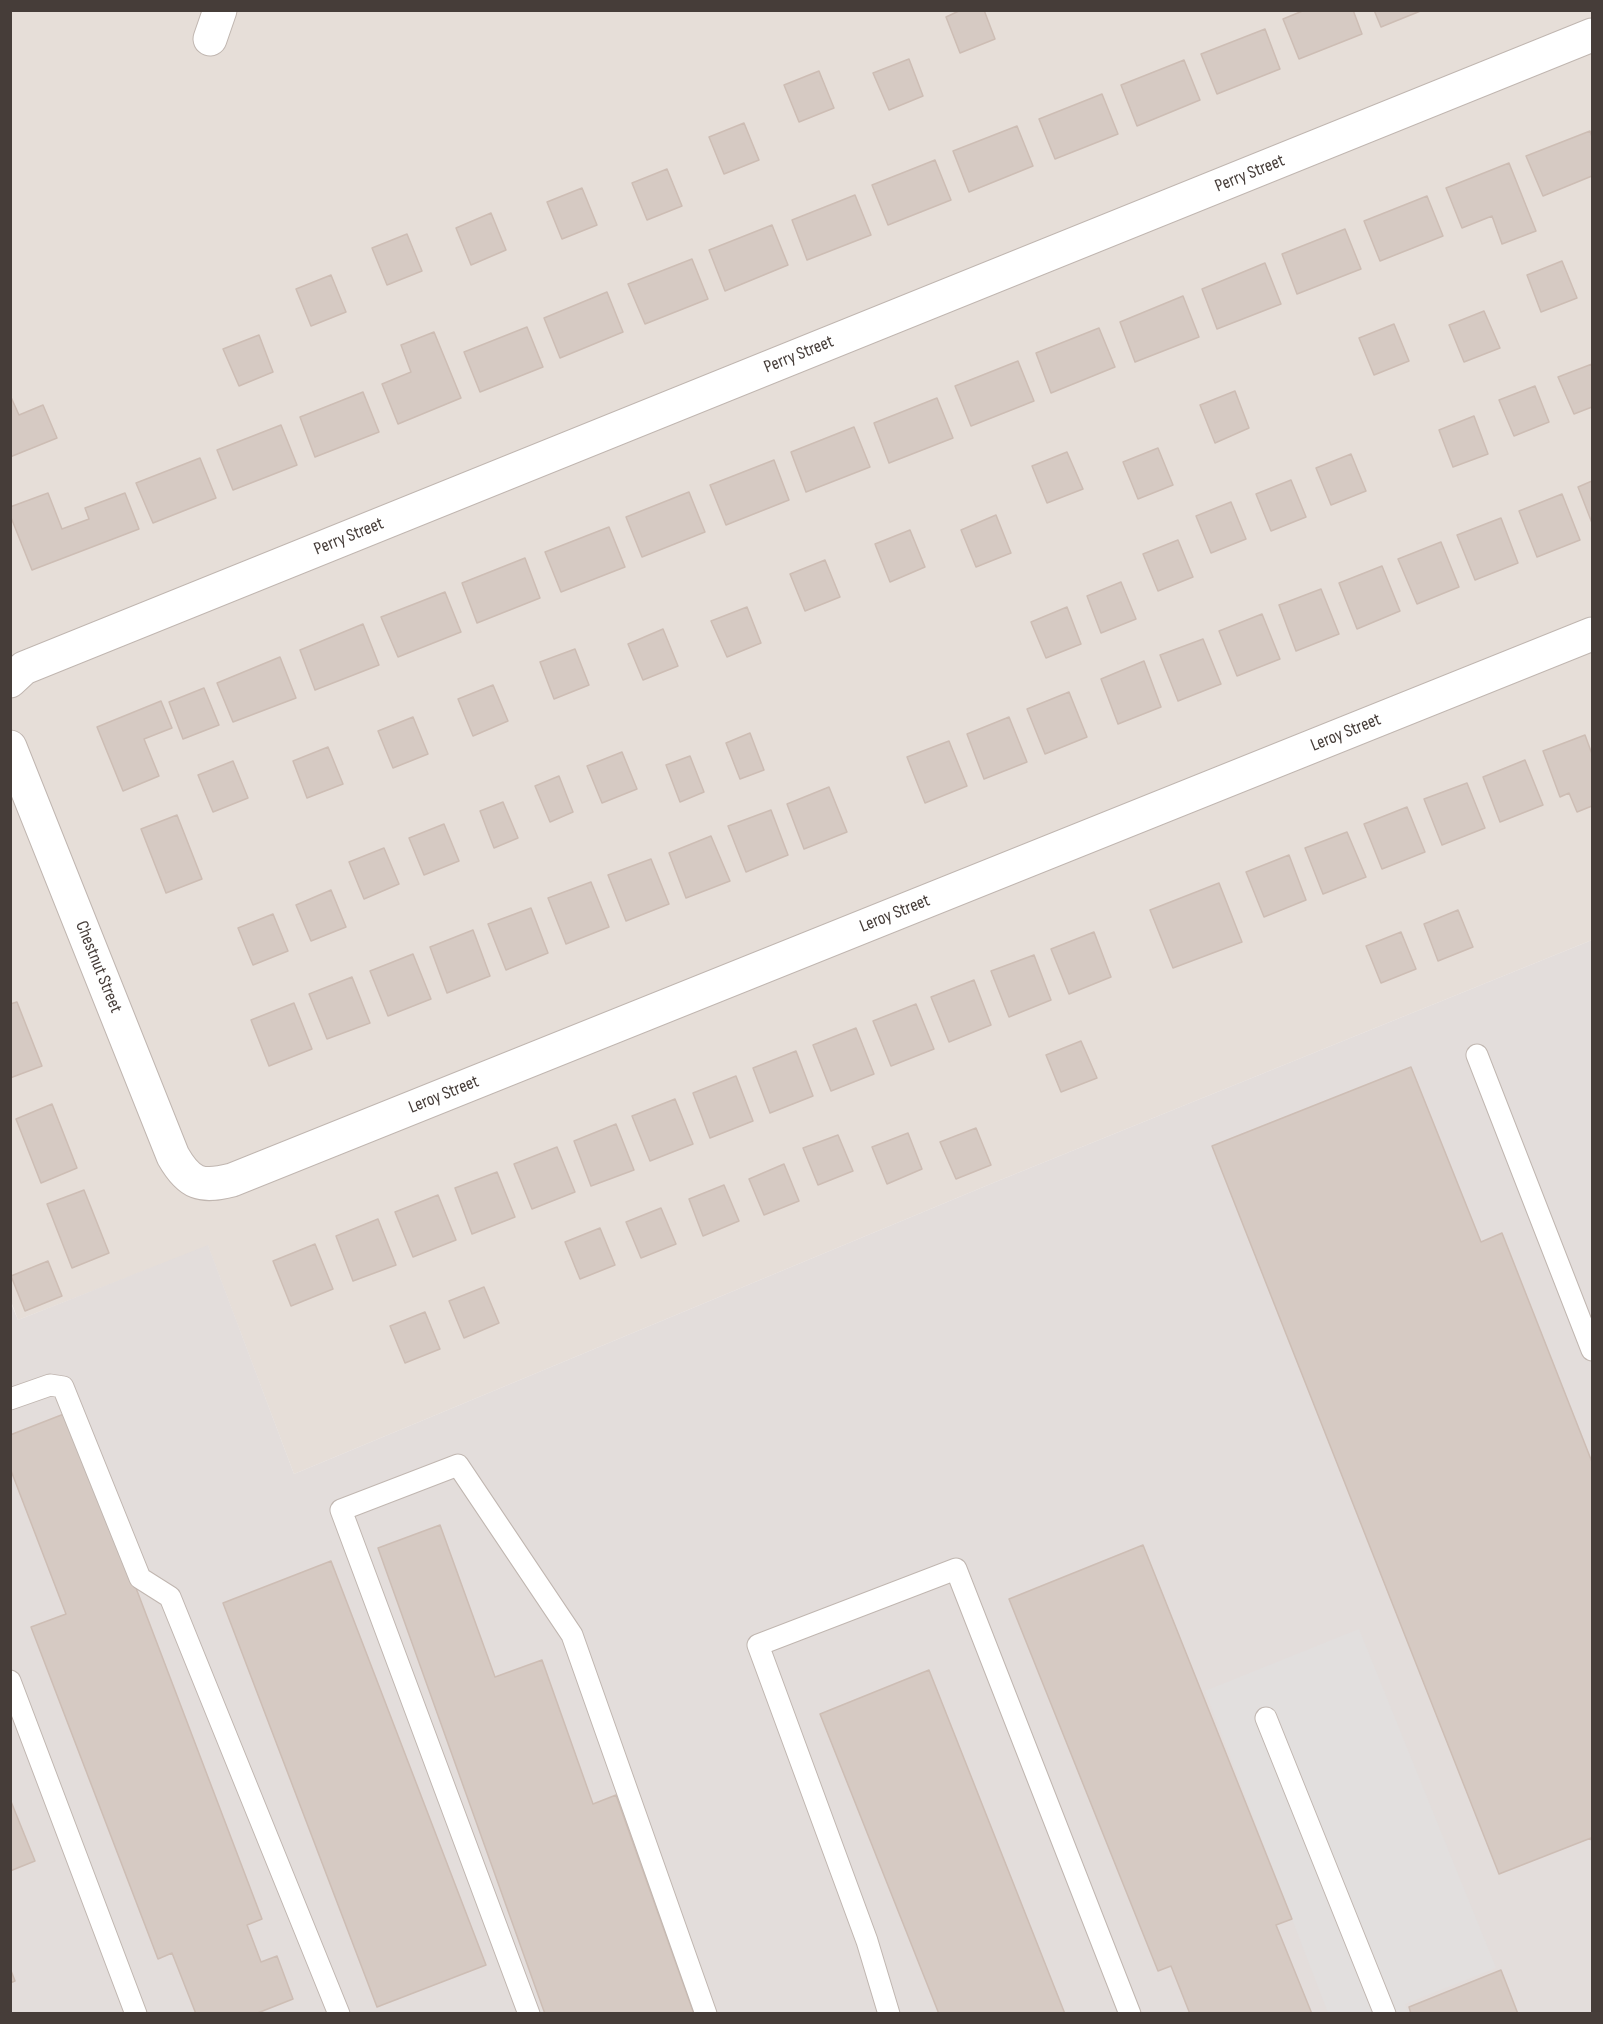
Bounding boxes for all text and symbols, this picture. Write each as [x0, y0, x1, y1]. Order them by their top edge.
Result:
street label: Perry Street [1212, 150, 1288, 198]
street label: Perry Street [761, 331, 837, 379]
street label: Perry Street [311, 513, 387, 561]
street label: Leroy Street [1308, 709, 1384, 757]
street label: Leroy Street [857, 890, 933, 938]
street label: Chestnut Street [70, 918, 126, 1016]
street label: Leroy Street [406, 1071, 482, 1119]

